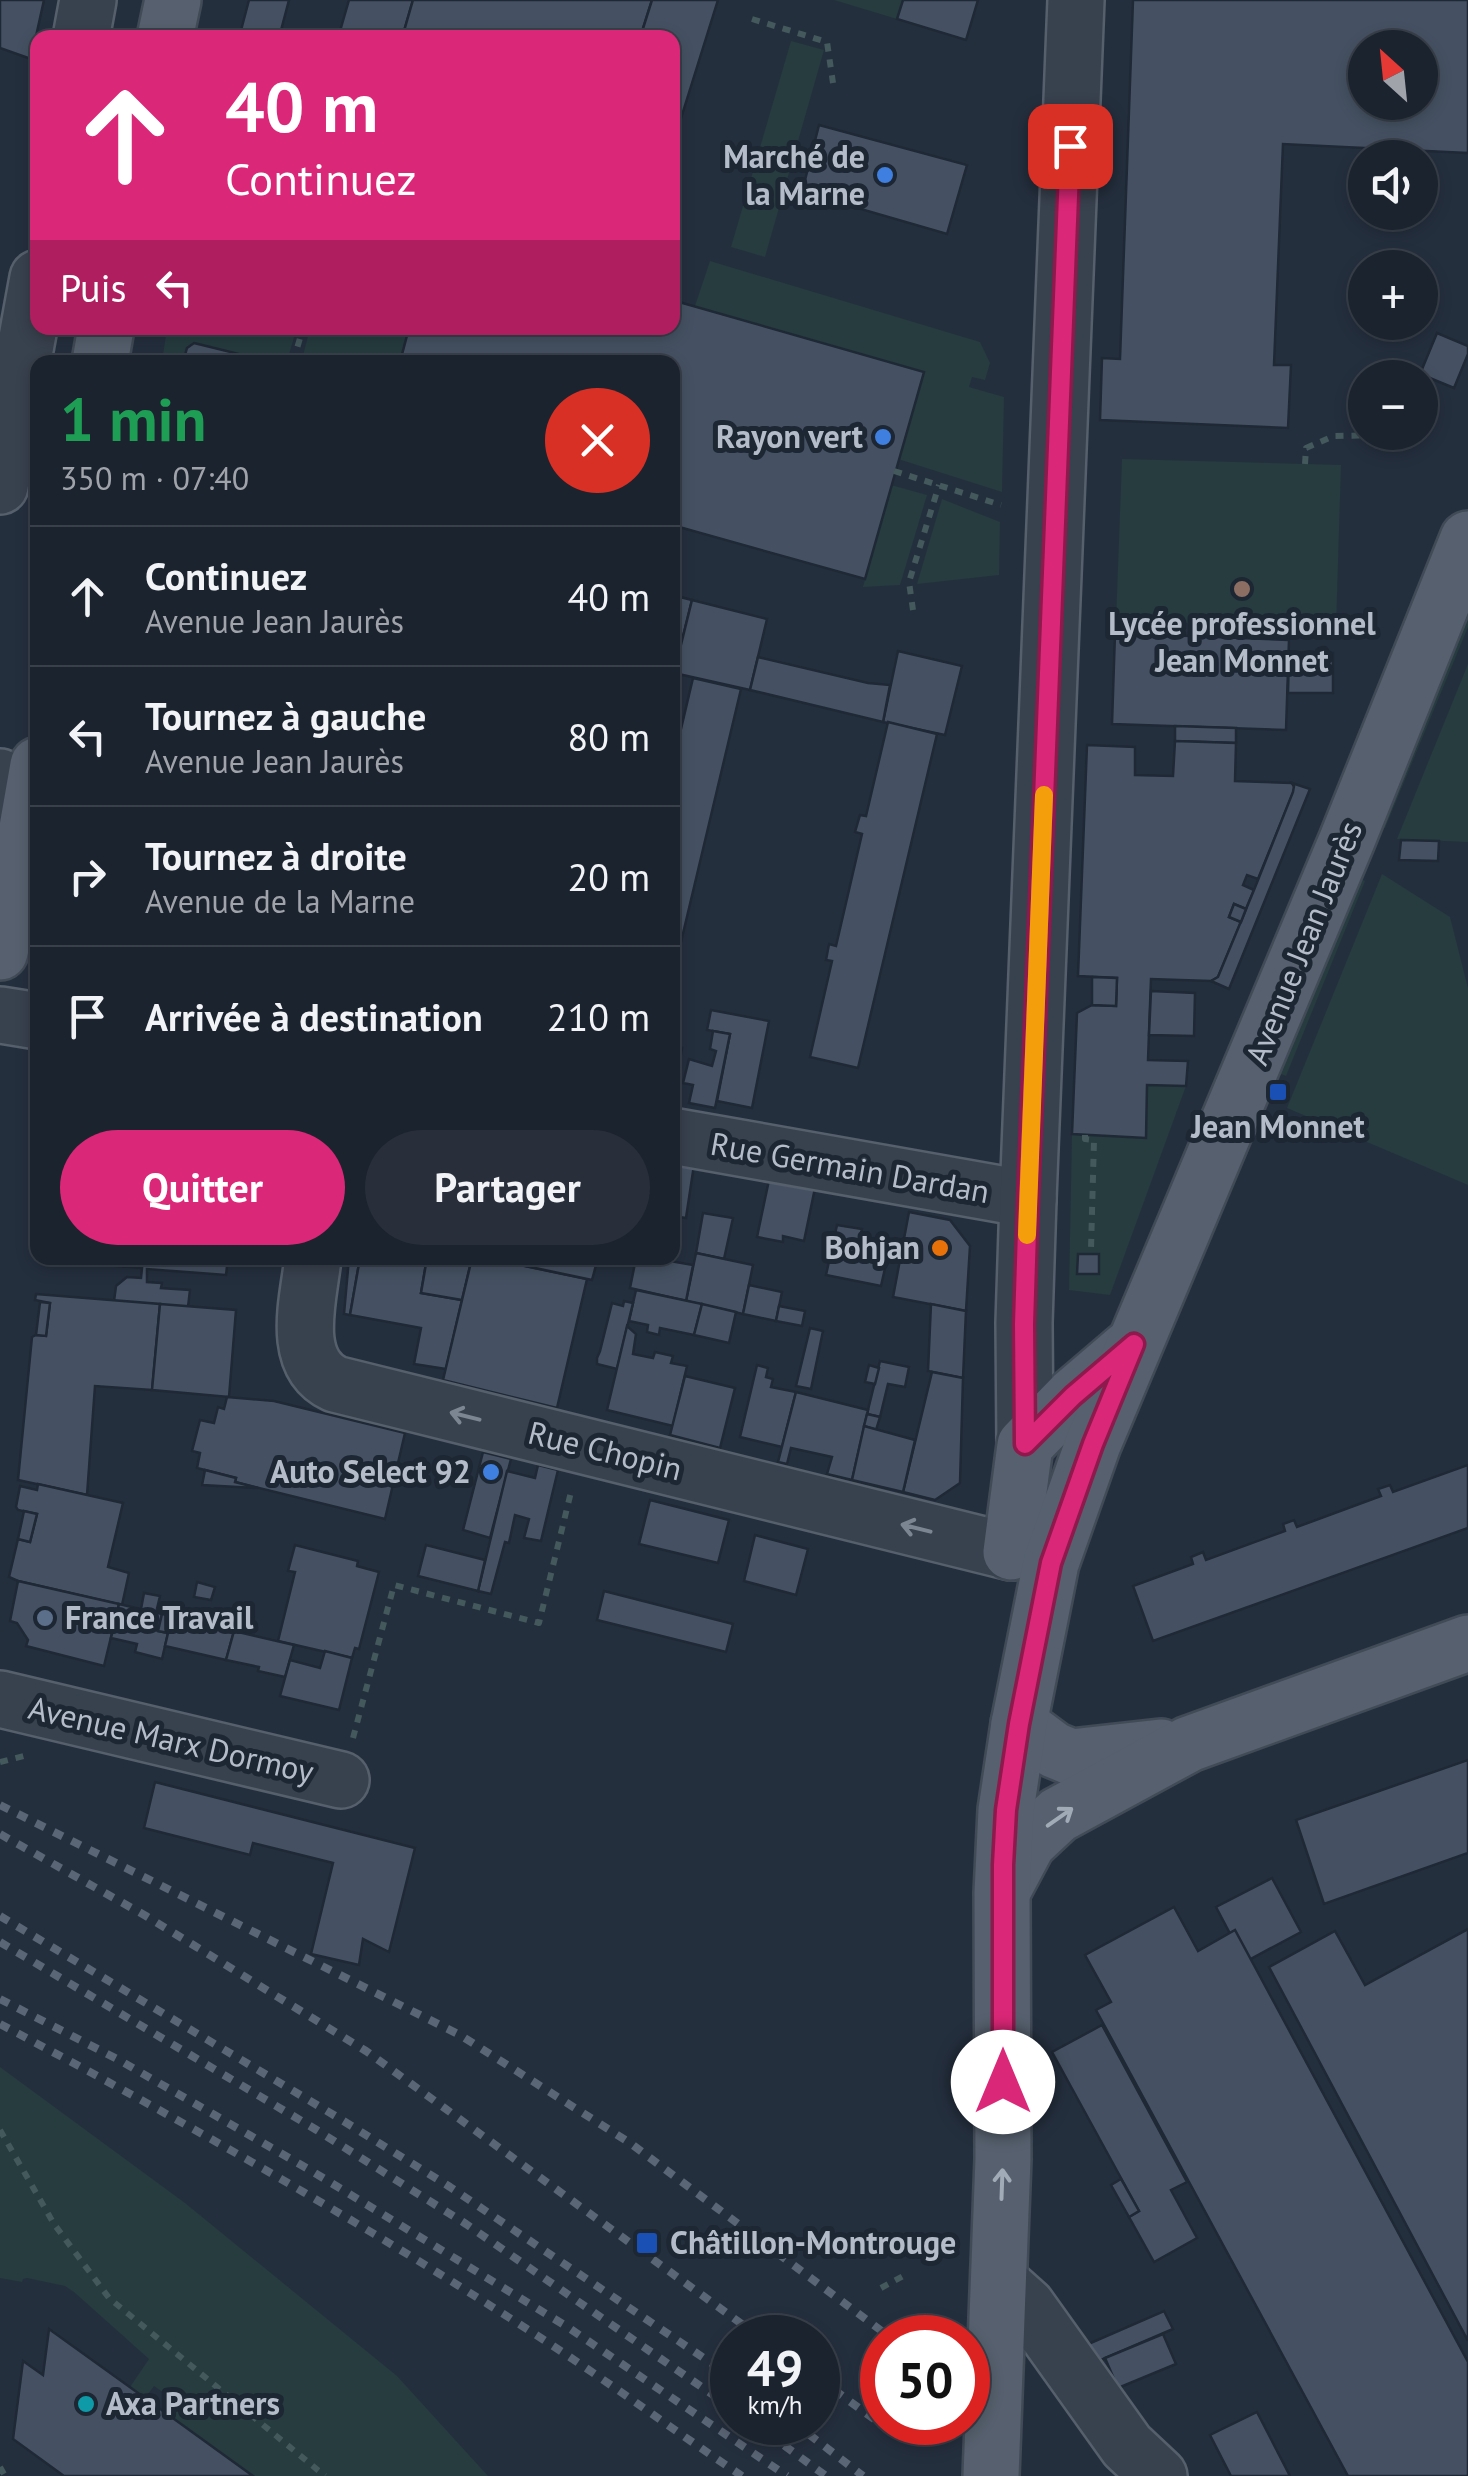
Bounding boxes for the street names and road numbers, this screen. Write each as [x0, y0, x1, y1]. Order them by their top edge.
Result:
street label: Avenue Jean Jaurès [1235, 815, 1371, 1071]
street label: Rue Germain Dardan [708, 1122, 993, 1212]
street label: Rue Chopin [524, 1411, 687, 1489]
street label: Avenue Marx Dormoy [25, 1686, 318, 1792]

